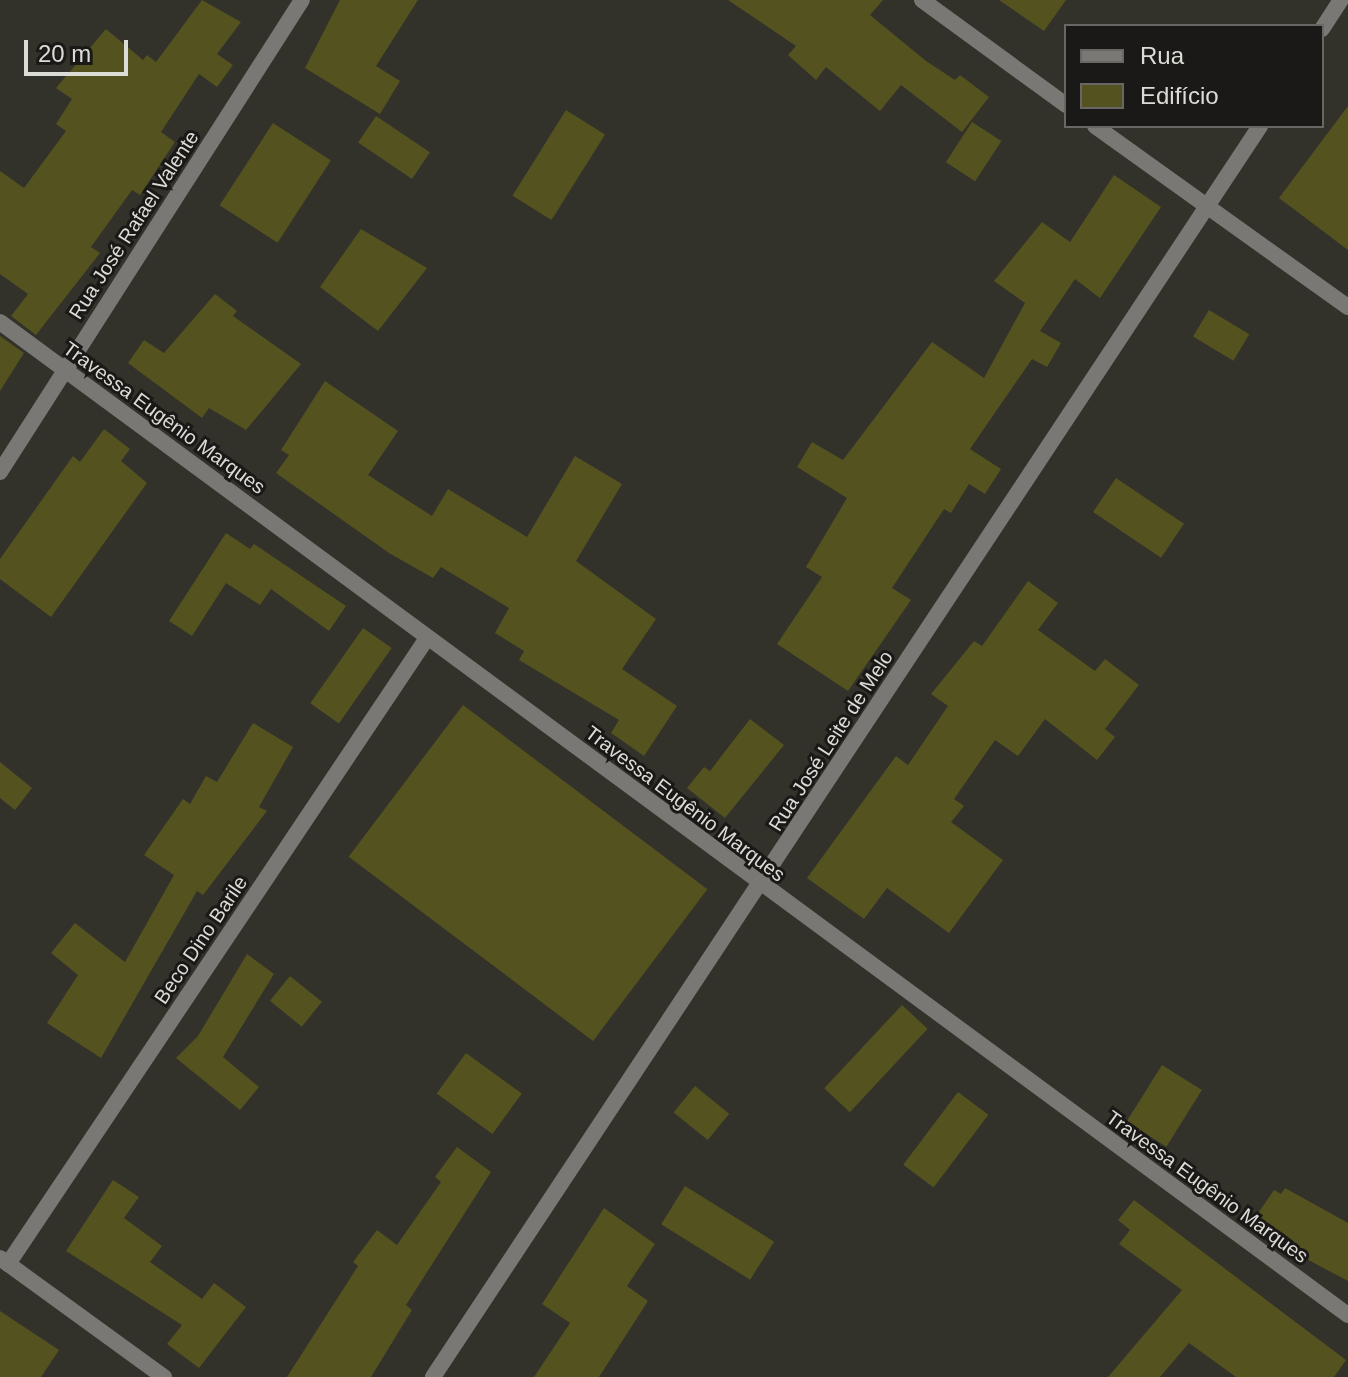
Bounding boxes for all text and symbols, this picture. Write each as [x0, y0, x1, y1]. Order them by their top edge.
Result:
scale bar [28, 24, 132, 74]
legend [1064, 24, 1324, 128]
text: 20 m [38, 40, 91, 67]
text: Rua [1140, 42, 1184, 69]
text: Edifício [1140, 82, 1219, 109]
street label: Rua José Rafael Valente [64, 126, 204, 324]
street label: Travessa Eugênio Marques [58, 337, 270, 499]
street label: Rua José Leite de Melo [764, 646, 898, 836]
street label: Travessa Eugênio Marques [580, 721, 790, 887]
street label: Beco Dino Barile [149, 872, 253, 1008]
street label: Travessa Eugênio Marques [1101, 1106, 1313, 1268]

